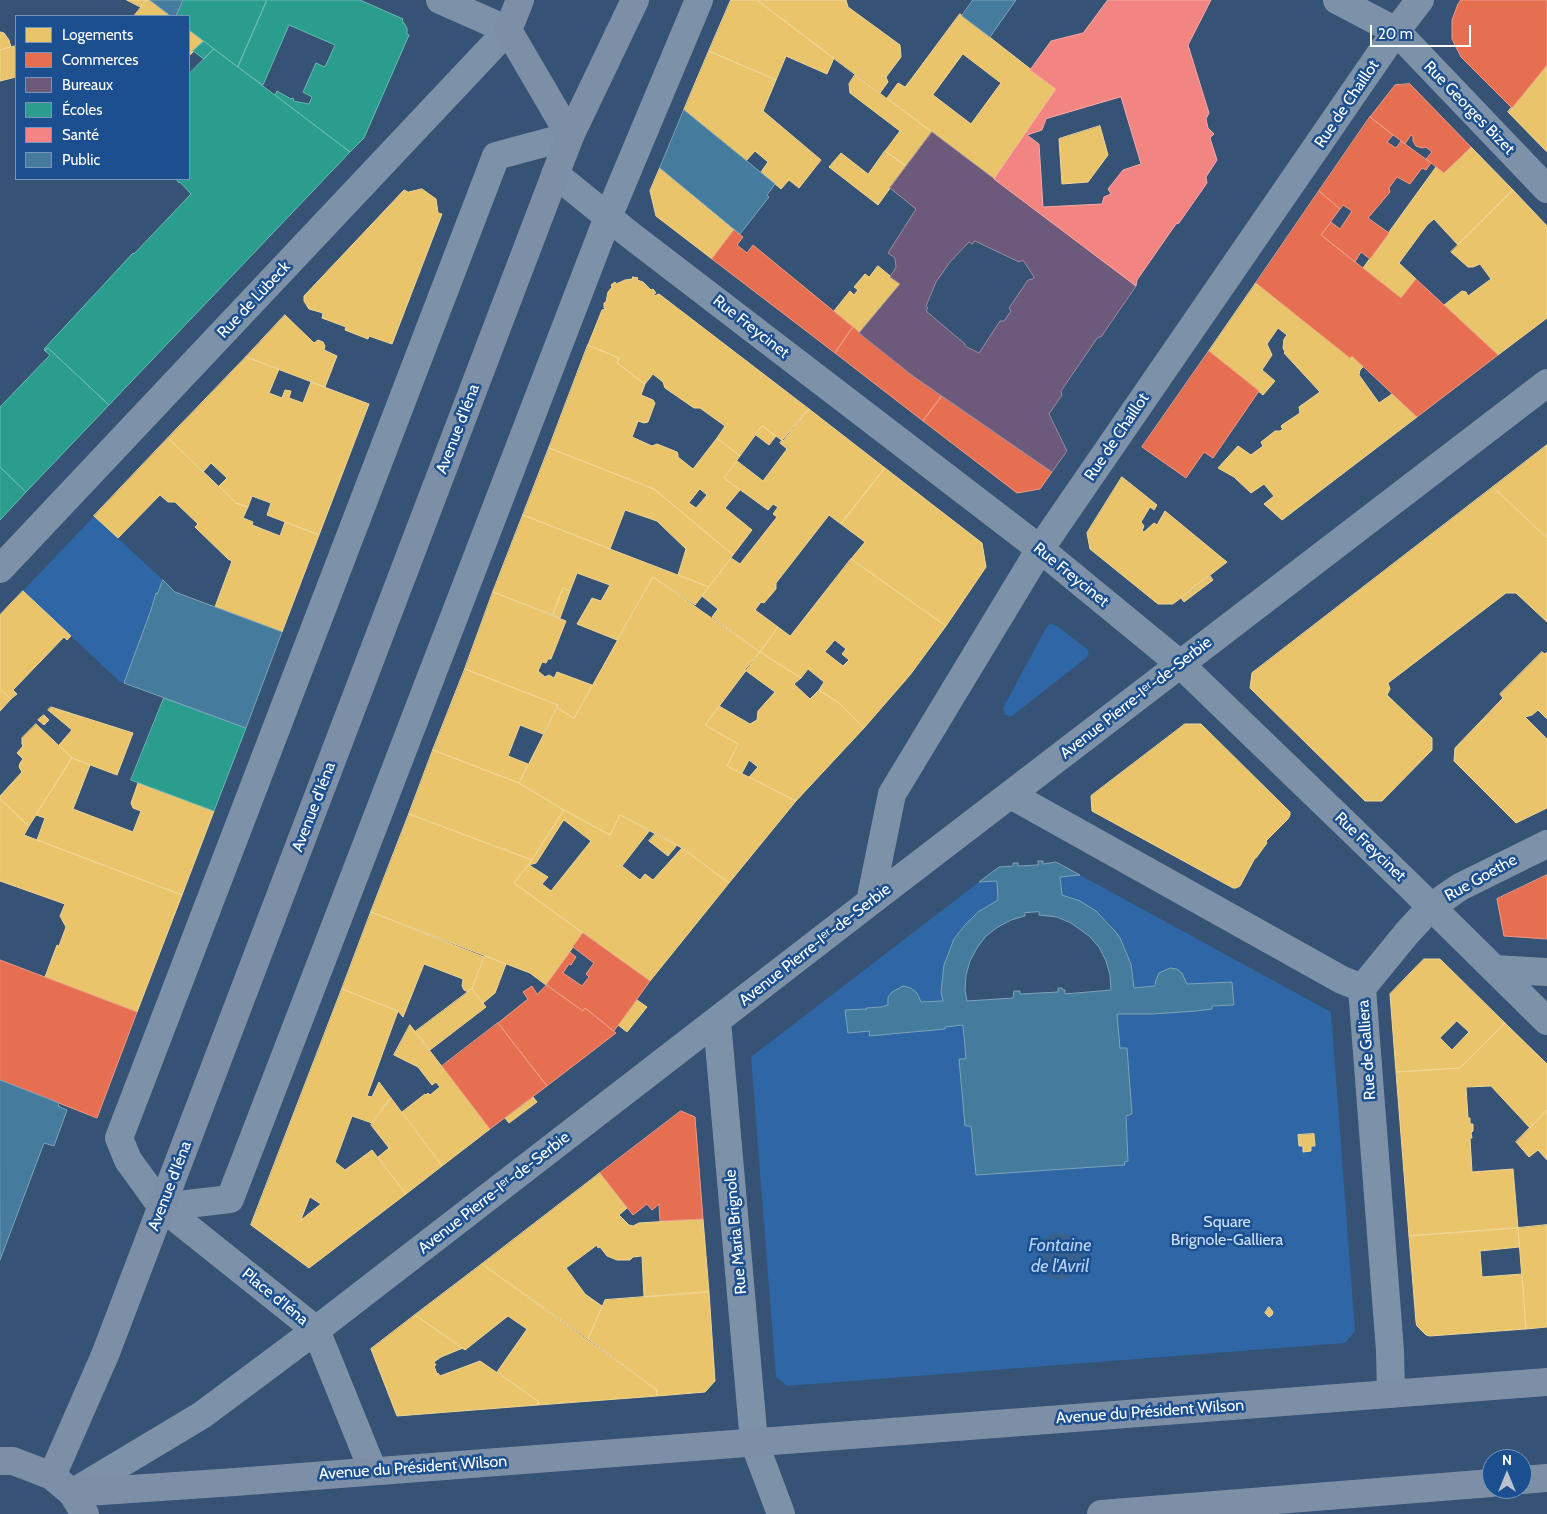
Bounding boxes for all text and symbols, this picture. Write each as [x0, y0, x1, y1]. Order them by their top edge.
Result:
legend [15, 15, 190, 180]
scale bar [1372, 15, 1473, 47]
text: 20 m [1378, 25, 1413, 43]
text: Logements [62, 26, 133, 44]
text: Commerces [62, 51, 138, 69]
street label: Rue de Chaillot [1311, 57, 1383, 151]
street label: Rue Georges Bizet [1420, 57, 1518, 159]
text: Bureaux [62, 76, 113, 94]
text: Écoles [62, 101, 102, 119]
text: Santé [62, 126, 99, 144]
text: Public [62, 151, 100, 169]
street label: Rue de Lübeck [214, 258, 294, 342]
street label: Rue Freycinet [709, 291, 793, 363]
street label: Avenue d'Iéna [432, 381, 484, 477]
street label: Rue de Chaillot [1081, 390, 1153, 484]
street label: Rue Freycinet [1029, 539, 1113, 611]
street label: Avenue Pierre-Iᵉʳ-de-Serbie [1056, 633, 1216, 763]
street label: Avenue d'Iéna [288, 759, 340, 855]
street label: Rue Freycinet [1330, 808, 1410, 886]
street label: Rue Goethe [1442, 850, 1520, 906]
street label: Avenue Pierre-Iᵉʳ-de-Serbie [735, 880, 895, 1010]
street label: Rue de Galliera [1354, 999, 1380, 1101]
street label: Avenue Pierre-Iᵉʳ-de-Serbie [414, 1128, 574, 1258]
street label: Avenue d'Iéna [144, 1138, 196, 1234]
street label: Rue Maria Brignole [721, 1169, 751, 1295]
park label: Square Brignole-Galliera [1171, 1212, 1283, 1250]
water label: Fontaine de l'Avril [1028, 1235, 1092, 1278]
street label: Place d'Iéna [238, 1264, 312, 1330]
street label: Avenue du Président Wilson [1055, 1396, 1245, 1428]
north arrow [1482, 1449, 1532, 1499]
text: N [1502, 1451, 1512, 1469]
street label: Avenue du Président Wilson [318, 1452, 508, 1484]

